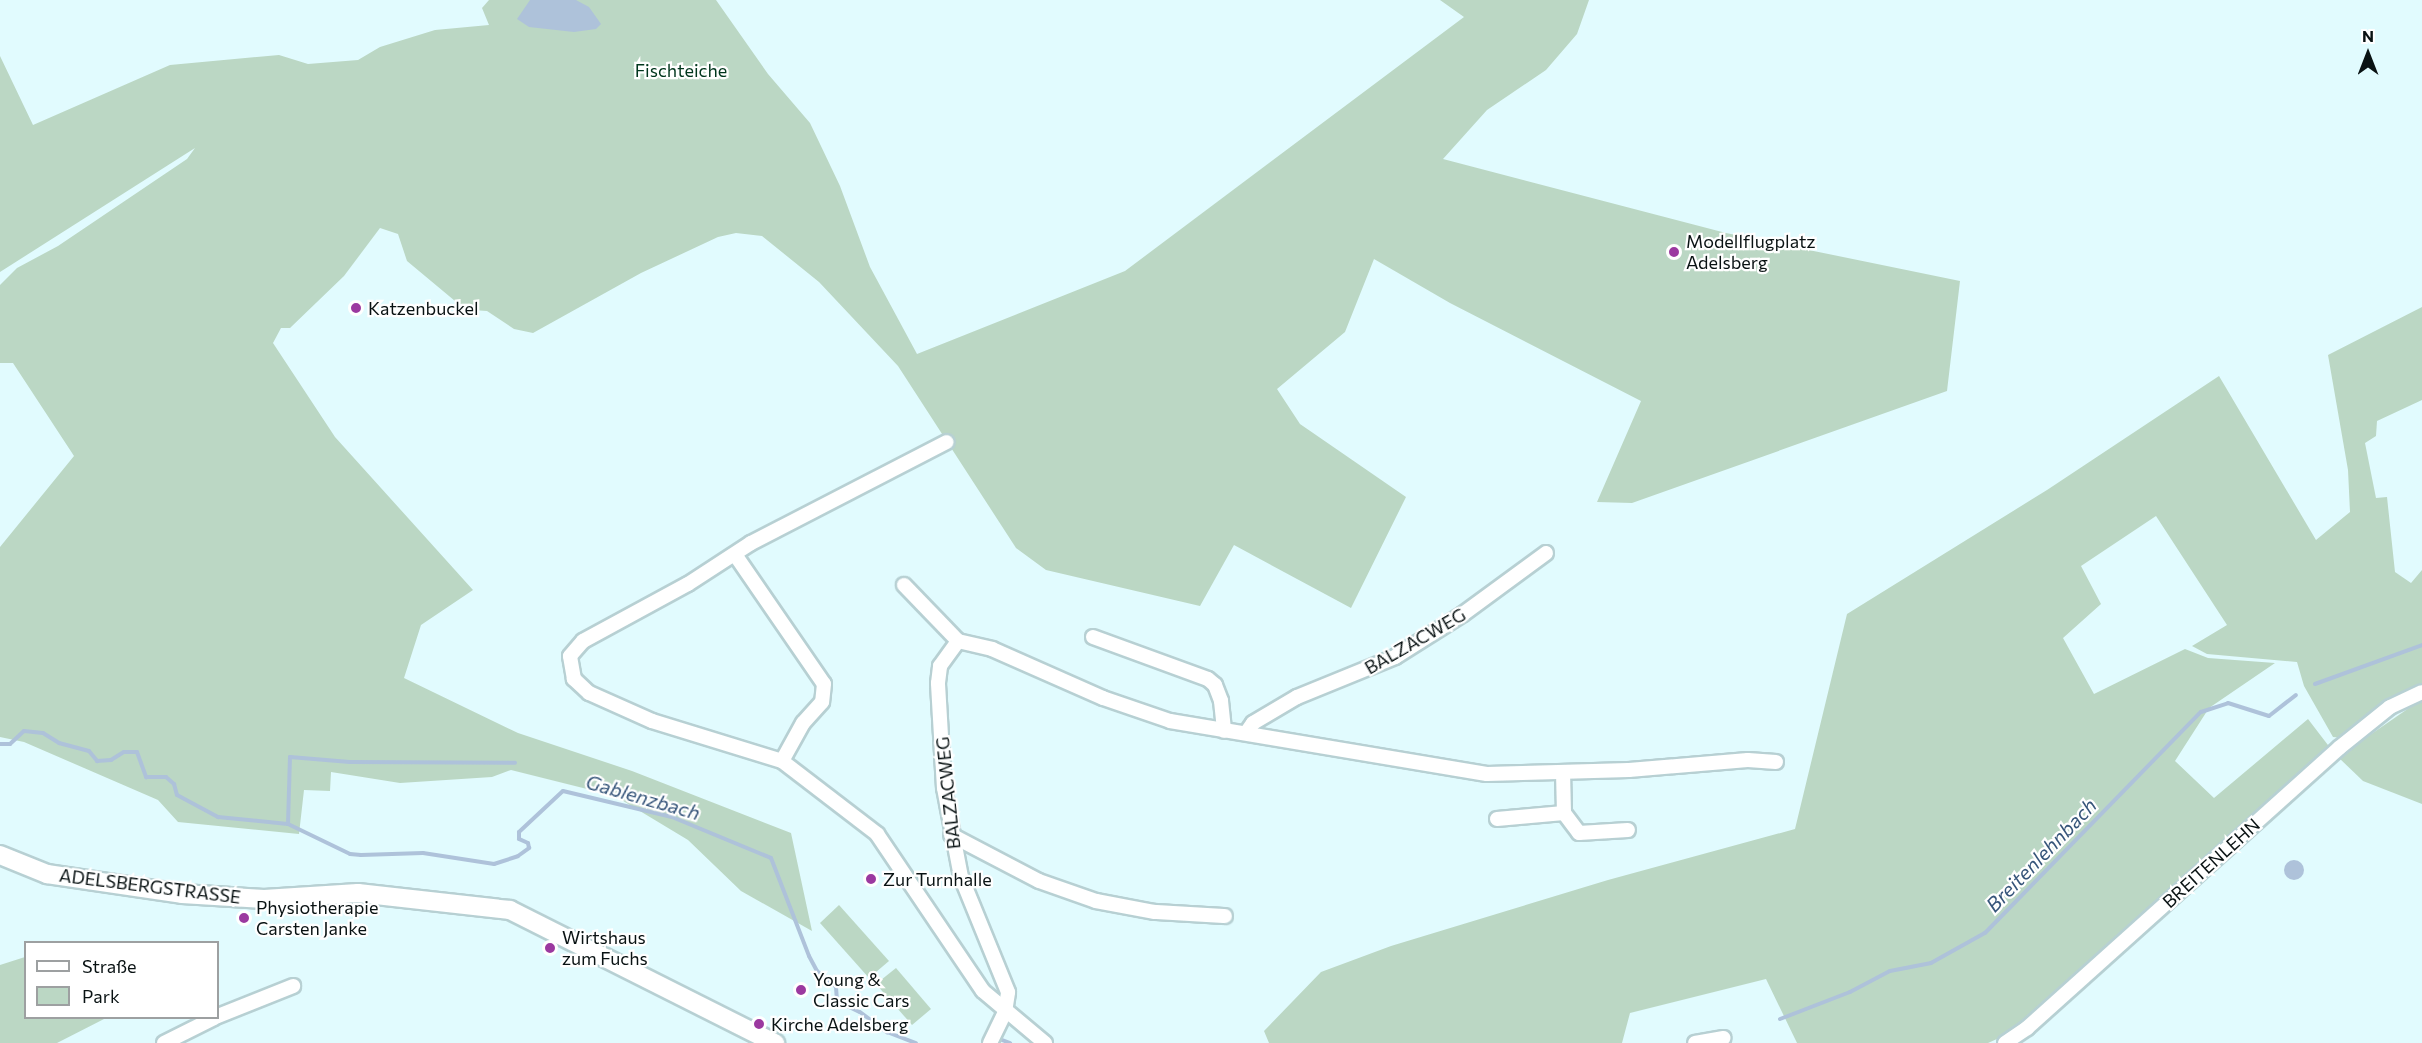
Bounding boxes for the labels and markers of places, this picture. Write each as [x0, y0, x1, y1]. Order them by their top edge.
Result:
place label: Modellflugplatz Adelsberg [1686, 231, 1815, 274]
marker: Modellflugplatz Adelsberg [1667, 245, 1681, 259]
place label: Katzenbuckel [368, 297, 479, 319]
marker: Katzenbuckel [349, 301, 363, 315]
place label: Zur Turnhalle [883, 868, 992, 890]
marker: Zur Turnhalle [864, 872, 878, 886]
place label: Physiotherapie Carsten Janke [256, 897, 378, 940]
marker: Physiotherapie Carsten Janke [237, 911, 251, 925]
place label: Wirtshaus zum Fuchs [562, 927, 648, 970]
marker: Wirtshaus zum Fuchs [543, 941, 557, 955]
place label: Young & Classic Cars [813, 969, 909, 1012]
marker: Young & Classic Cars [794, 983, 808, 997]
place label: Kirche Adelsberg [771, 1013, 908, 1035]
marker: Kirche Adelsberg [752, 1017, 766, 1031]

